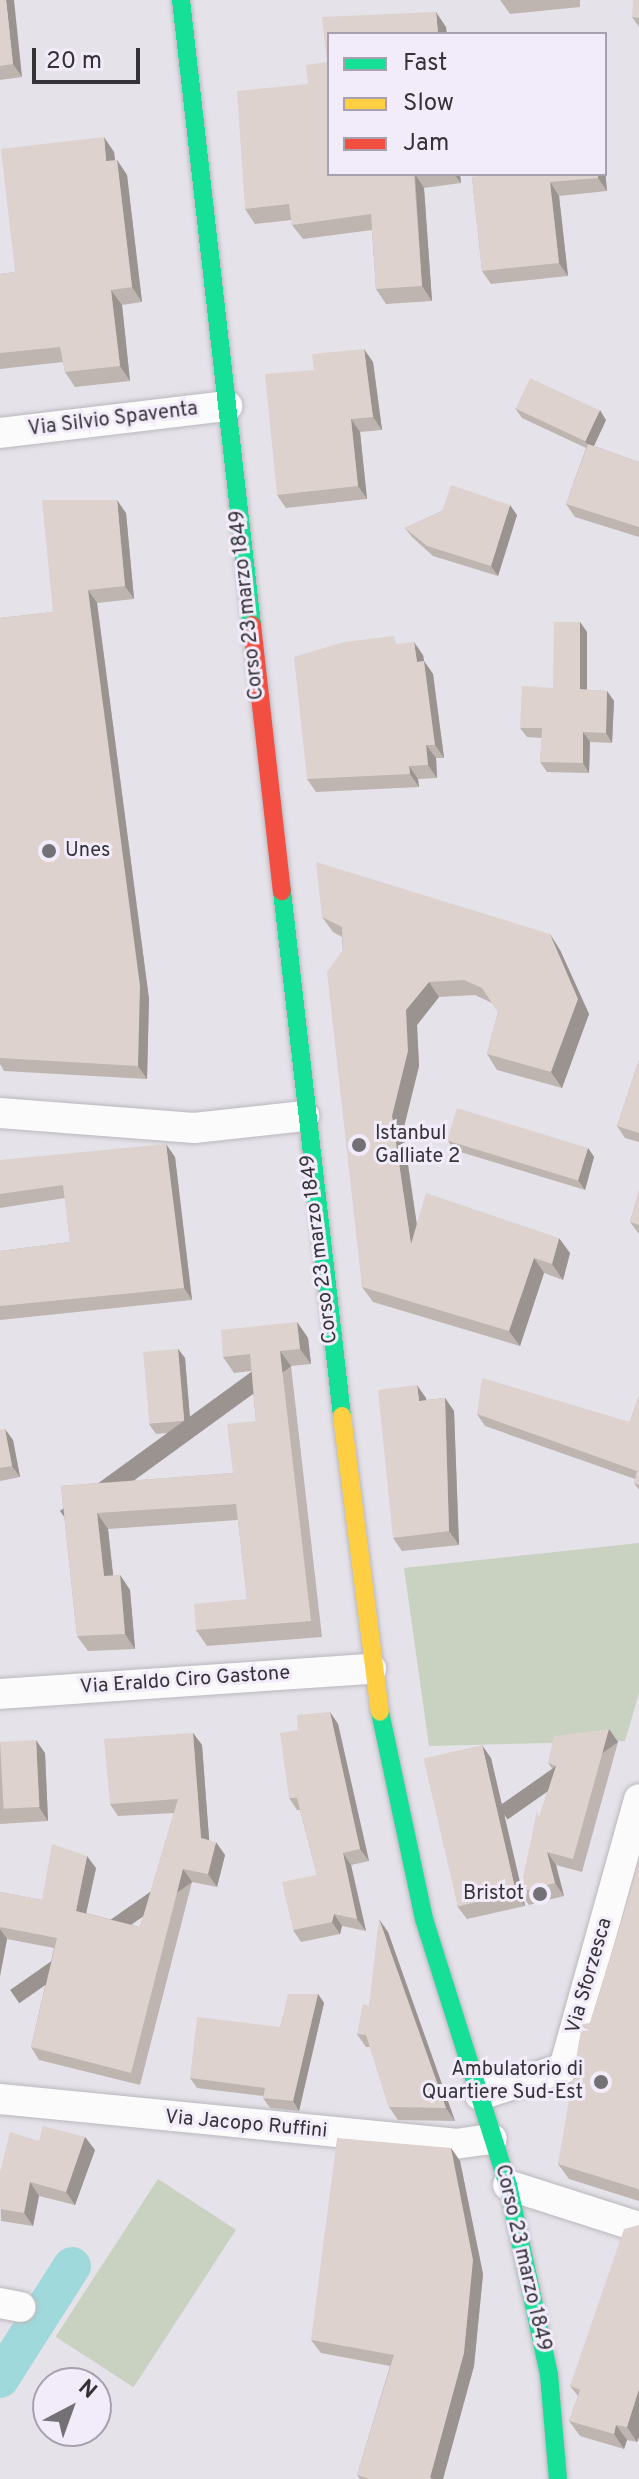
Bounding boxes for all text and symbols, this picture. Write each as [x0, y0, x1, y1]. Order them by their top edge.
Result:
scale bar [36, 32, 144, 82]
legend [327, 32, 607, 176]
text: 20 m [46, 47, 102, 77]
text: Fast [403, 49, 447, 79]
text: Slow [403, 89, 454, 119]
text: Jam [403, 129, 449, 159]
street label: Via Silvio Spaventa [27, 398, 199, 442]
street label: Corso 23 marzo 1849 [226, 509, 270, 701]
place label: Unes [65, 839, 110, 863]
marker: Unes [40, 842, 58, 860]
place label: Istanbul Galliate 2 [375, 1122, 460, 1169]
marker: Istanbul Galliate 2 [350, 1136, 368, 1154]
street label: Corso 23 marzo 1849 [296, 1153, 344, 1345]
street label: Via Eraldo Ciro Gastone [79, 1662, 291, 1700]
place label: Bristot [463, 1882, 524, 1906]
marker: Bristot [531, 1885, 549, 1903]
street label: Via Sforzesca [562, 1915, 618, 2037]
place label: Ambulatorio di Quartiere Sud-Est [422, 2058, 583, 2105]
marker: Ambulatorio di Quartiere Sud-Est [590, 2071, 612, 2093]
street label: Via Jacopo Ruffini [164, 2106, 328, 2144]
street label: Corso 23 marzo 1849 [489, 2162, 555, 2354]
north arrow [32, 2367, 112, 2447]
text: N [72, 2375, 102, 2405]

